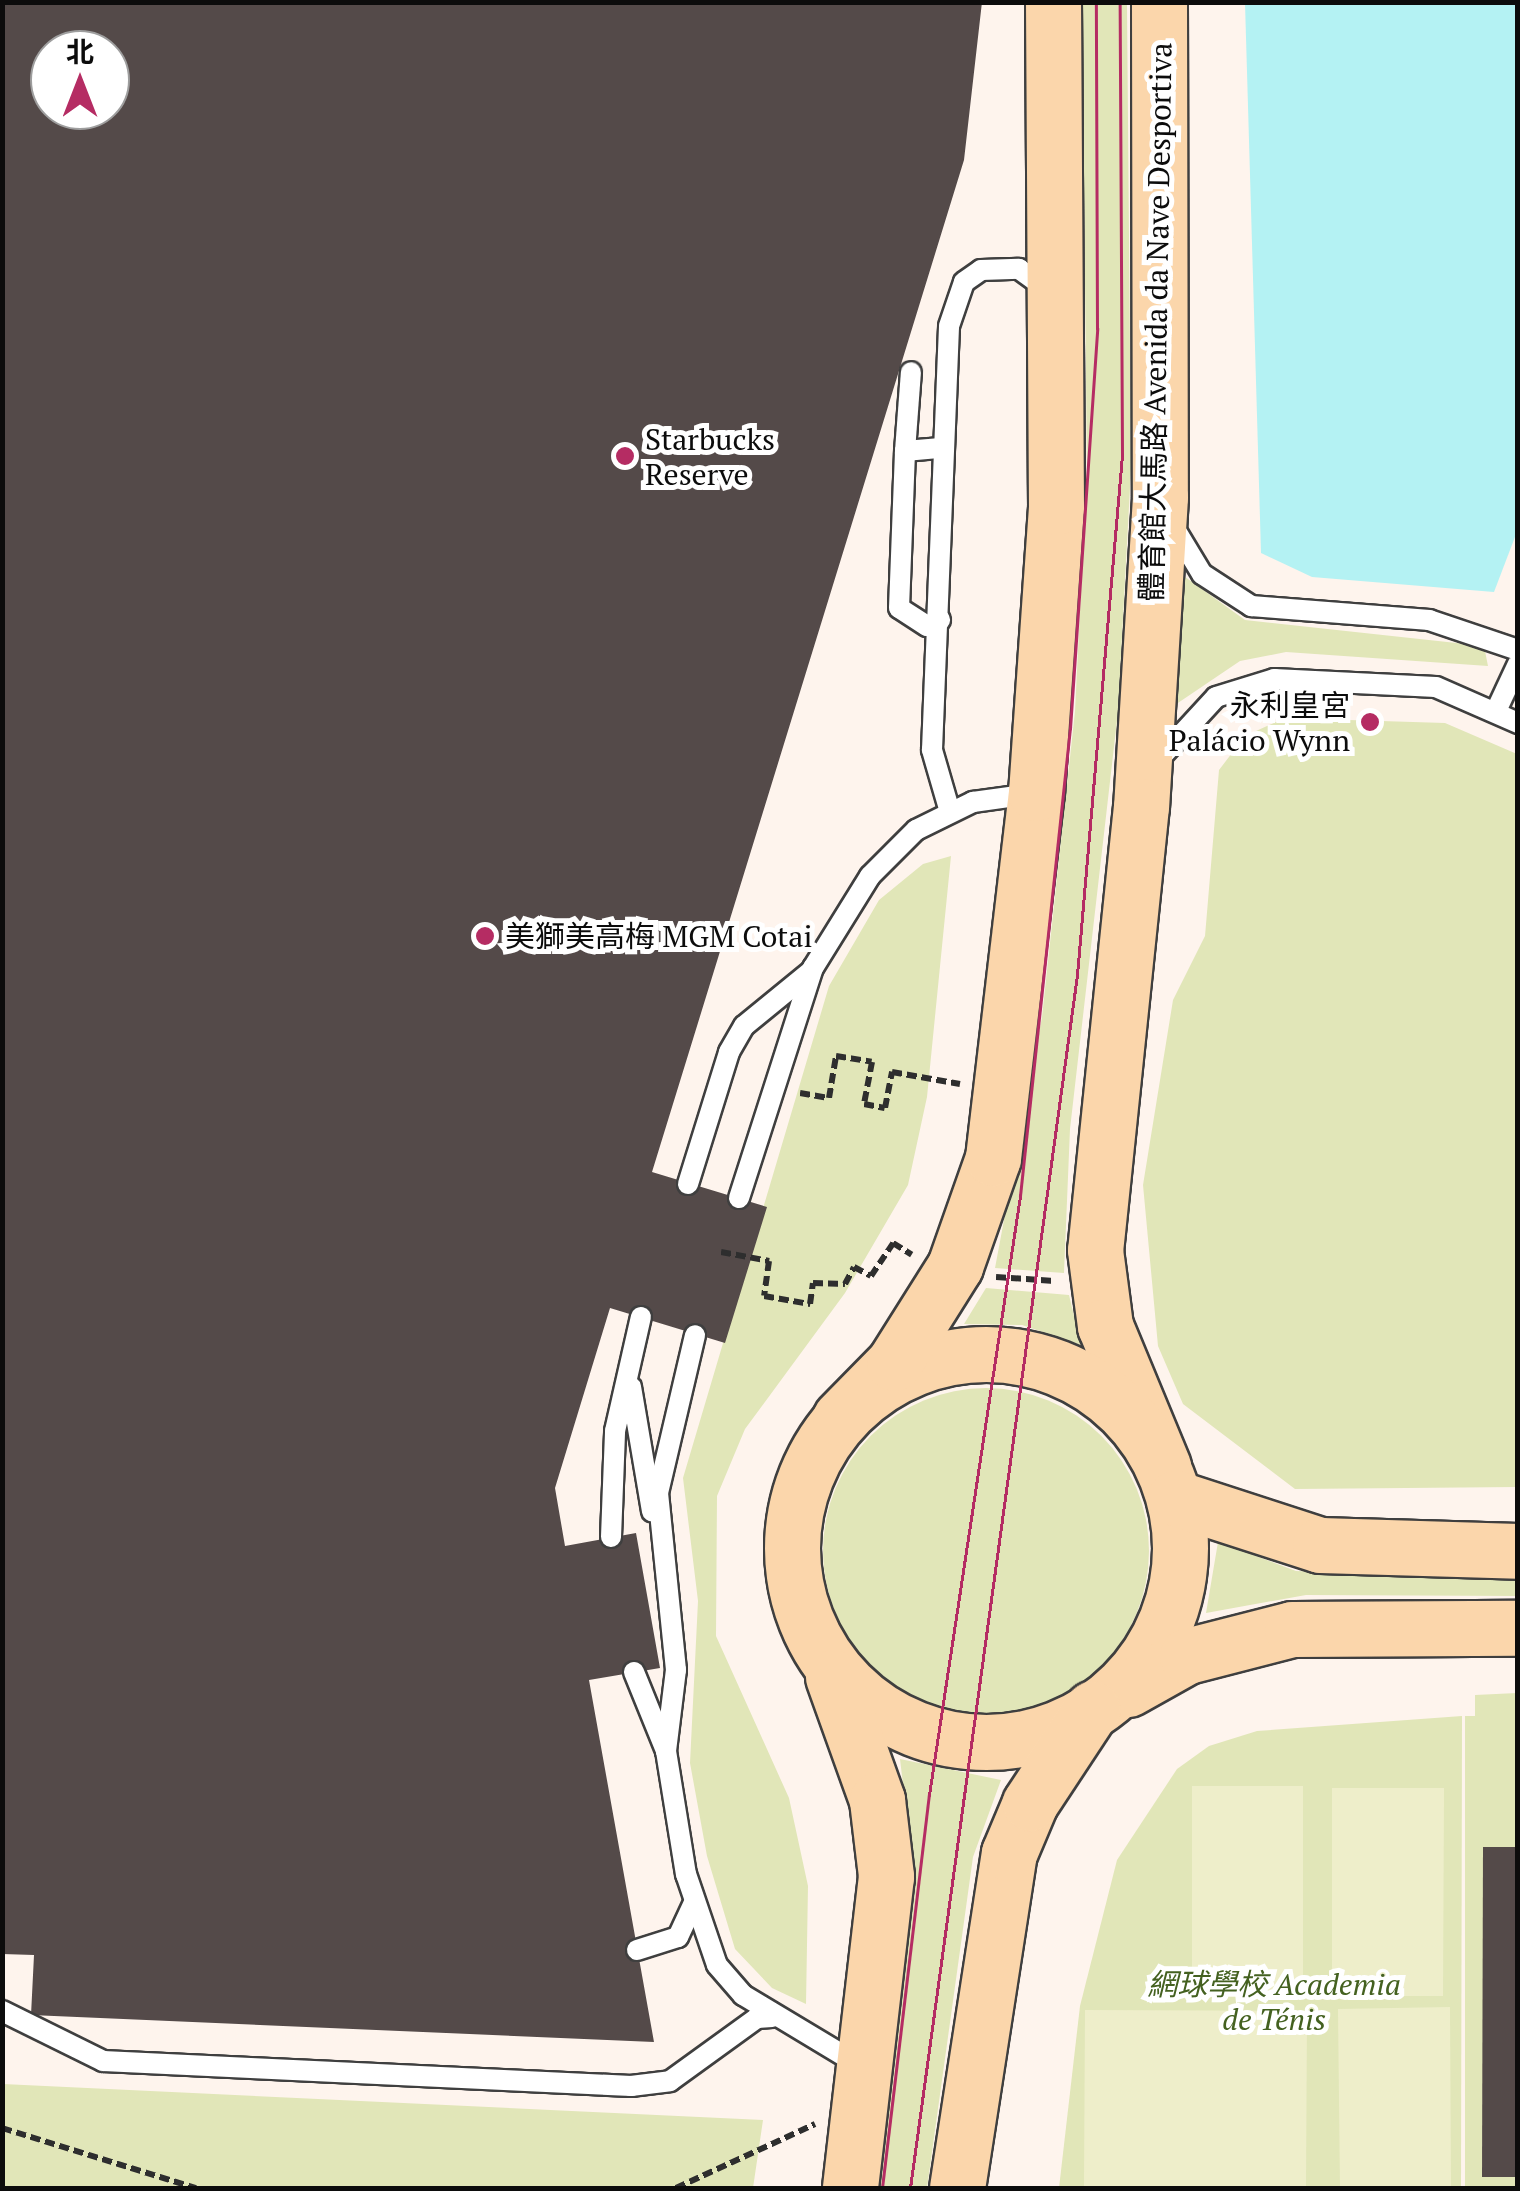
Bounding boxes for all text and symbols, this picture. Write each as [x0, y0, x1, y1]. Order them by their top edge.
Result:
north arrow [30, 30, 130, 130]
text: 北 [66, 33, 94, 70]
street label: 體育館大馬路 Avenida da Nave Desportiva [1133, 42, 1179, 602]
place label: Starbucks Reserve [645, 421, 775, 492]
marker: Starbucks Reserve [614, 445, 636, 467]
place label: 永利皇宮 Palácio Wynn [1169, 687, 1350, 758]
marker: 永利皇宮 Palácio Wynn [1359, 711, 1381, 733]
place label: 美獅美高梅 MGM Cotai [505, 918, 812, 954]
marker: 美獅美高梅 MGM Cotai [474, 925, 496, 947]
park label: 網球學校 Academia de Ténis [1147, 1966, 1401, 2036]

